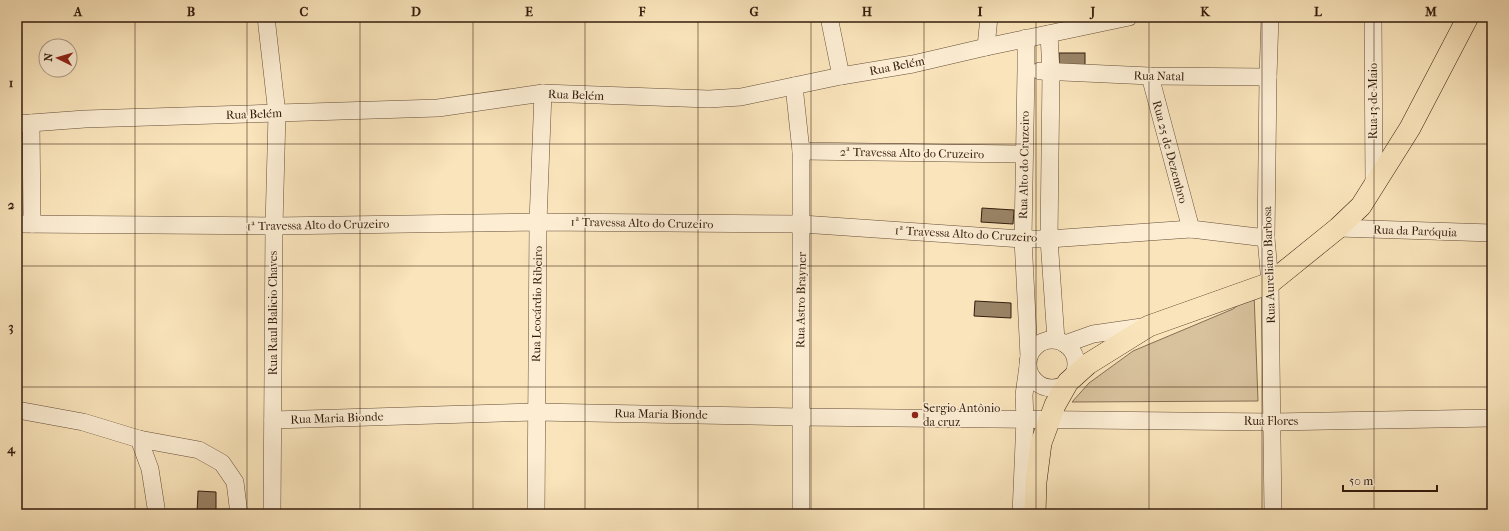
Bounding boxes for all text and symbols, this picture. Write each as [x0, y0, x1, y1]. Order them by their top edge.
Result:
text: A [73, 4, 83, 19]
text: B [187, 4, 196, 19]
text: C [300, 4, 309, 19]
text: D [411, 4, 421, 19]
text: E [525, 4, 533, 19]
text: F [638, 4, 646, 19]
text: G [749, 4, 759, 19]
text: H [862, 4, 873, 19]
text: I [977, 4, 983, 19]
text: J [1089, 4, 1096, 20]
text: K [1200, 4, 1211, 19]
text: L [1314, 4, 1323, 19]
text: M [1424, 4, 1437, 19]
north arrow [38, 38, 78, 78]
text: N [42, 52, 55, 62]
street label: Rua Belém [868, 54, 926, 78]
street label: Rua 13 de Maio [1366, 63, 1380, 139]
street label: Rua Natal [1133, 69, 1185, 83]
text: 1 [9, 75, 14, 90]
street label: Rua Belém [548, 87, 604, 103]
street label: Rua 25 de Dezembro [1150, 99, 1190, 205]
street label: Rua Belém [226, 106, 282, 122]
street label: Rua Alto do Cruzeiro [1016, 111, 1032, 219]
street label: 2ª Travessa Alto do Cruzeiro [840, 145, 984, 161]
text: 2 [8, 197, 15, 212]
street label: Rua Aureliano Barbosa [1260, 206, 1278, 324]
street label: 1ª Travessa Alto do Cruzeiro [571, 215, 713, 231]
street label: 1ª Travessa Alto do Cruzeiro [247, 217, 389, 233]
street label: 1ª Travessa Alto do Cruzeiro [894, 223, 1038, 245]
street label: Rua da Paróquia [1373, 223, 1458, 239]
street label: Rua Leocárdio Ribeiro [529, 246, 545, 362]
street label: Rua Raul Balicio Chaves [266, 250, 280, 375]
street label: Rua Astro Brayner [793, 251, 809, 348]
text: 3 [8, 319, 14, 335]
place label: Sergio Antônio da cruz [923, 401, 1000, 429]
street label: Rua Maria Bionde [614, 406, 708, 422]
street label: Rua Maria Bionde [290, 409, 384, 427]
marker: Sergio Antônio da cruz [910, 410, 920, 420]
street label: Rua Flores [1244, 414, 1299, 428]
text: 4 [6, 441, 16, 457]
scale bar [1343, 467, 1437, 493]
text: 50 m [1349, 474, 1373, 488]

